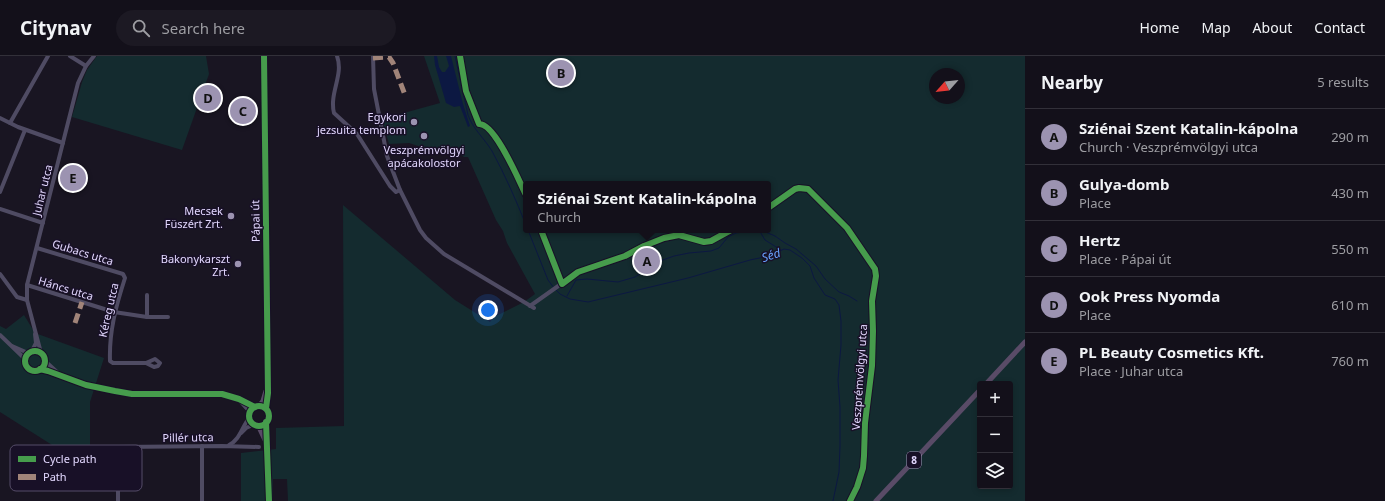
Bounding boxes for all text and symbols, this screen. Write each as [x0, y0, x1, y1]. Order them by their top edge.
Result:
search box [116, 10, 396, 46]
text: Citynav [20, 15, 92, 41]
icon: search [130, 17, 152, 39]
text: Search here [162, 18, 245, 38]
text: Home [1140, 18, 1179, 37]
text: Map [1201, 18, 1231, 37]
text: About [1253, 18, 1292, 37]
text: Contact [1314, 18, 1365, 37]
pin: B [548, 58, 574, 88]
north arrow [929, 68, 965, 104]
text: Nearby [1041, 71, 1103, 94]
text: 5 results [1317, 73, 1369, 91]
pin: D [195, 83, 221, 113]
pin: C [230, 96, 256, 126]
place label: Egykori jezsuita templom [316, 109, 406, 137]
marker: Egykori jezsuita templom [409, 117, 419, 127]
text: Sziénai Szent Katalin-kápolna [1079, 118, 1298, 138]
text: A [1050, 128, 1059, 146]
text: 290 m [1331, 128, 1369, 146]
marker: Veszprémvölgyi apácakolostor [419, 131, 429, 141]
text: Church · Veszprémvölgyi utca [1079, 138, 1258, 156]
place label: Veszprémvölgyi apácakolostor [384, 142, 464, 170]
street label: Juhar utca [28, 163, 56, 218]
pin: E [60, 163, 86, 193]
text: Gulya-domb [1079, 174, 1169, 194]
popup [523, 181, 771, 233]
text: B [1050, 184, 1058, 202]
text: 430 m [1331, 184, 1369, 202]
text: Sziénai Szent Katalin-kápolna [537, 188, 757, 208]
text: Place [1079, 194, 1111, 212]
street label: Pápai út [247, 200, 263, 242]
place label: Mecsek Füszért Zrt. [165, 203, 223, 231]
text: Church [537, 208, 581, 226]
marker: Mecsek Füszért Zrt. [226, 211, 236, 221]
text: Hertz [1079, 230, 1120, 250]
street label: Gubacs utca [51, 236, 115, 268]
text: C [1050, 240, 1058, 258]
text: 550 m [1331, 240, 1369, 258]
water label: Séd [759, 244, 784, 266]
pin: A [634, 246, 660, 276]
text: Place · Pápai út [1079, 250, 1171, 268]
place label: Bakonykarszt Zrt. [161, 251, 230, 279]
marker: Bakonykarszt Zrt. [233, 259, 243, 269]
street label: Háncs utca [37, 273, 95, 303]
street label: Kéreg utca [94, 281, 122, 339]
text: Ook Press Nyomda [1079, 286, 1220, 306]
text: D [1049, 296, 1059, 314]
text: 610 m [1331, 296, 1369, 314]
your location [478, 300, 498, 320]
text: Place [1079, 306, 1111, 324]
street label: Veszprémvölgyi utca [848, 324, 870, 430]
text: PL Beauty Cosmetics Kft. [1079, 342, 1264, 362]
text: E [1050, 352, 1058, 370]
text: 760 m [1331, 352, 1369, 370]
text: Place · Juhar utca [1079, 362, 1183, 380]
map controls [977, 381, 1013, 489]
button: + [977, 381, 1013, 417]
button: − [977, 417, 1013, 453]
street label: Pillér utca [162, 429, 214, 445]
legend [10, 445, 142, 491]
text: Cycle path [43, 451, 96, 466]
road number: 8 [907, 452, 921, 468]
button: layers [977, 453, 1013, 489]
text: Path [43, 469, 67, 484]

